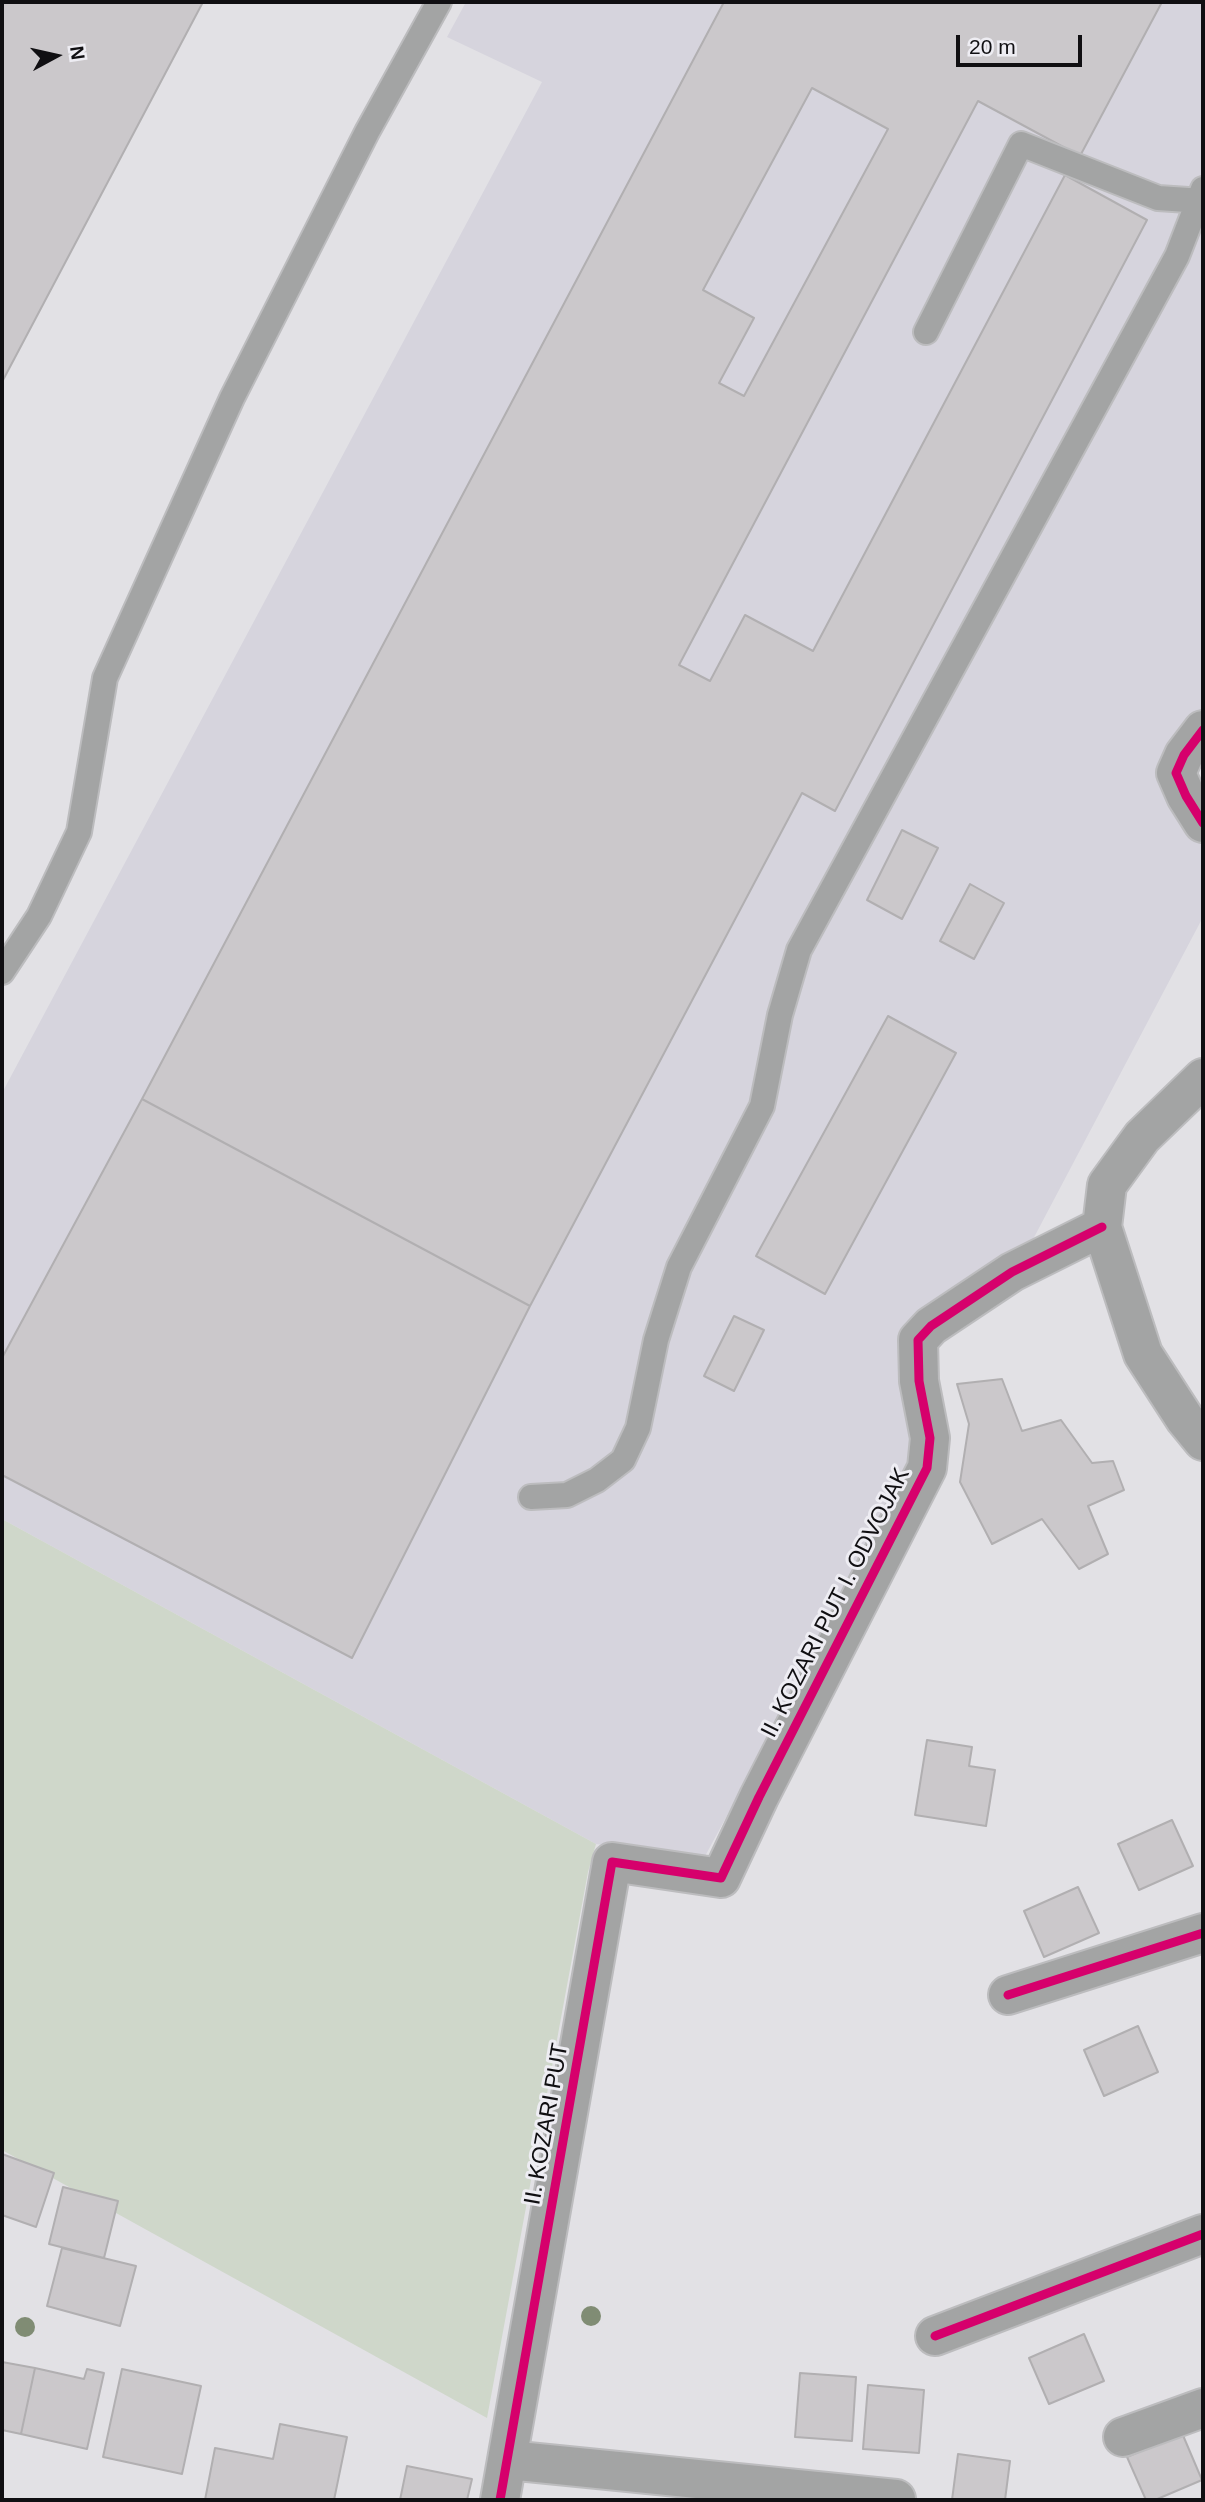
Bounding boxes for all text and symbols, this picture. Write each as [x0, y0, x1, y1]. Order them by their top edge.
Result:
north arrow [21, 21, 91, 91]
scale bar [960, 21, 1086, 65]
text: 20 m [969, 35, 1016, 58]
text: N [66, 45, 89, 61]
street label: II. KOZARI PUT I. ODVOJAK [756, 1464, 916, 1742]
street label: II. KOZARI PUT [519, 2041, 575, 2207]

